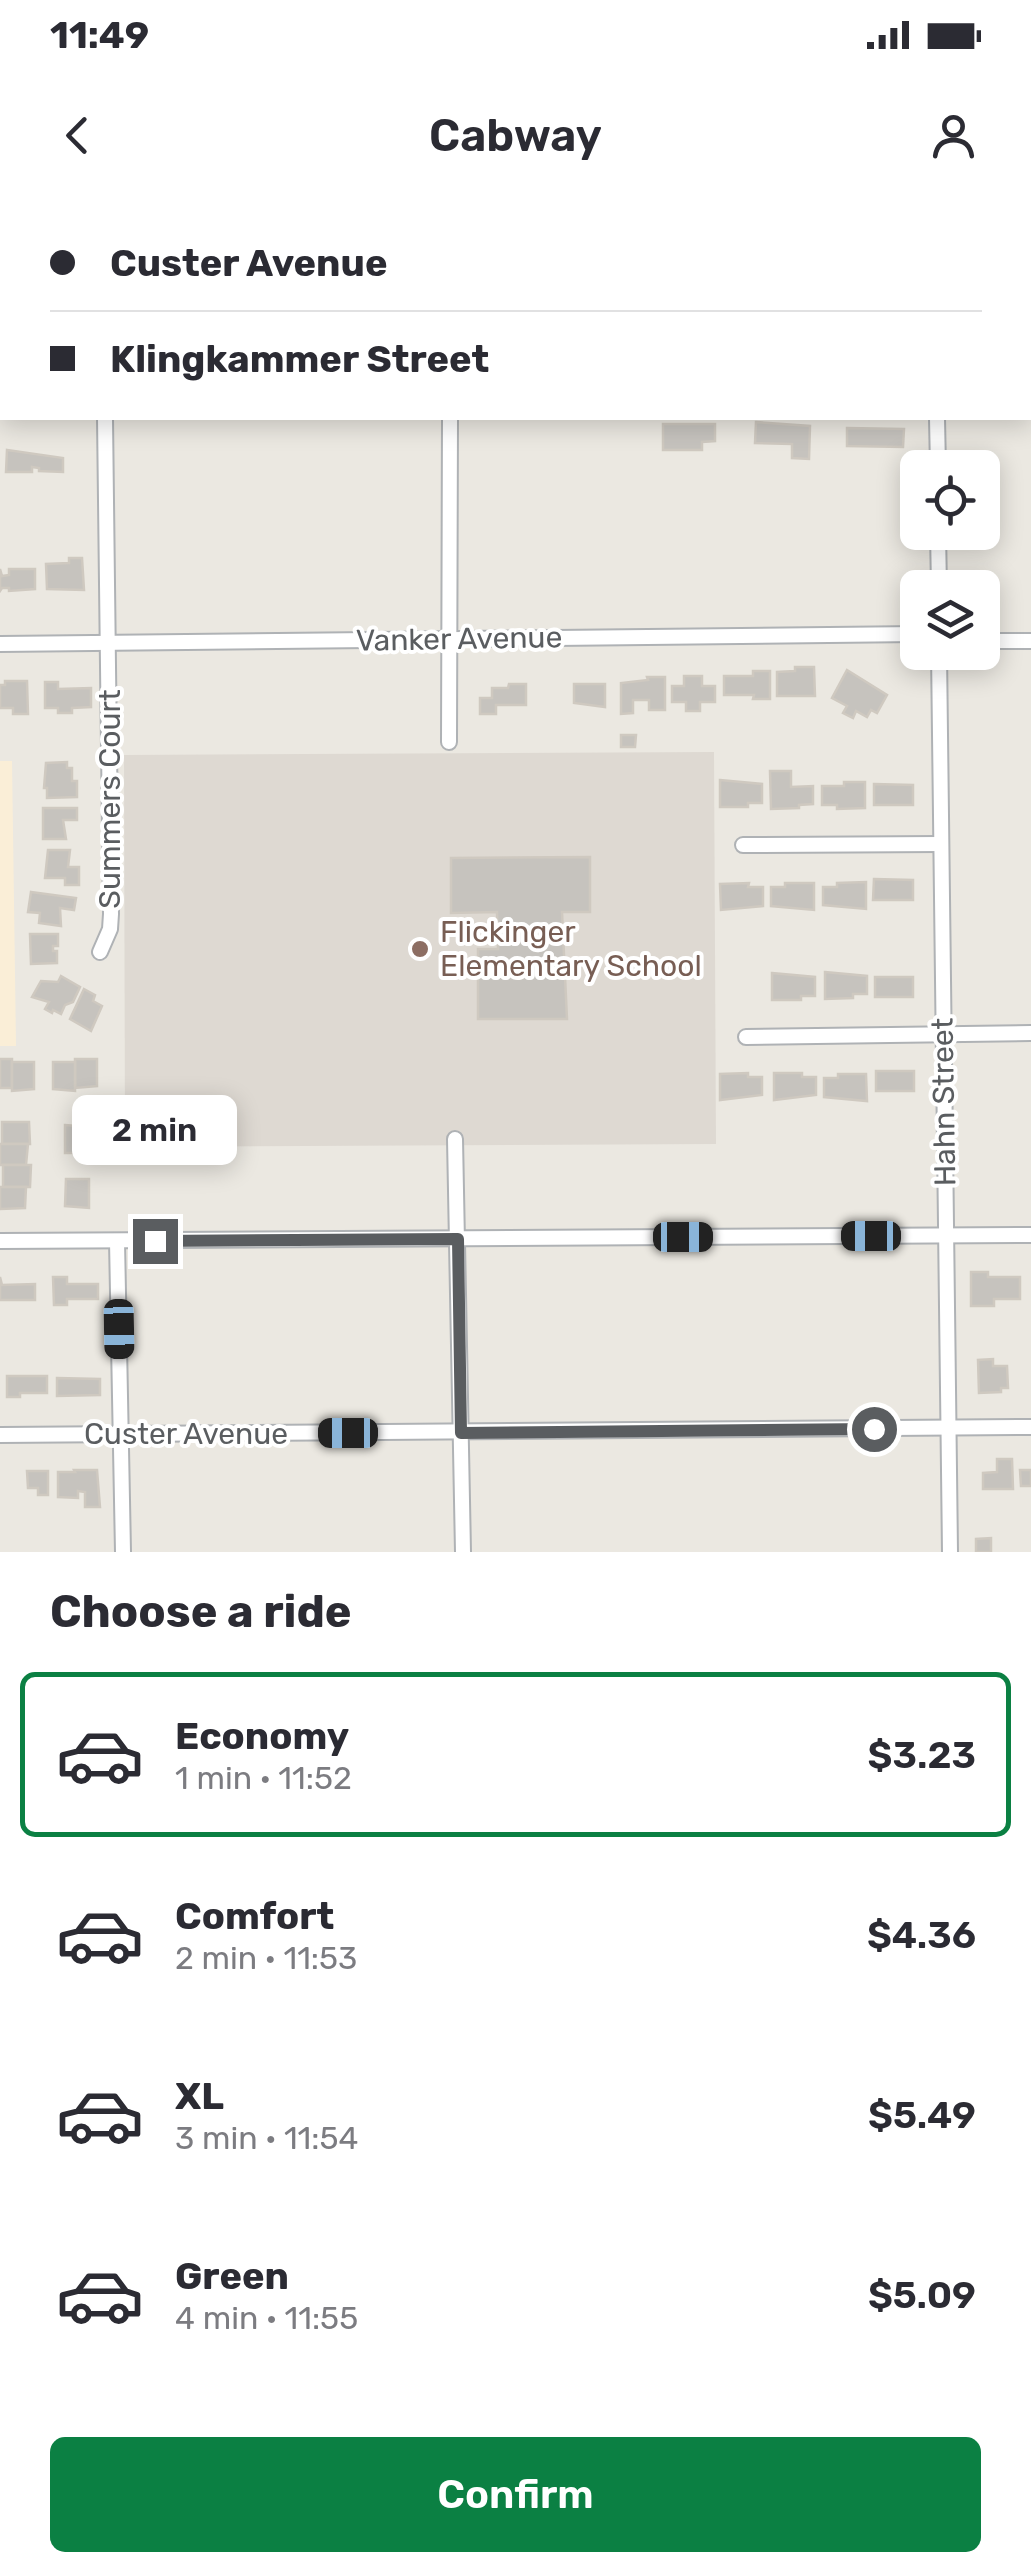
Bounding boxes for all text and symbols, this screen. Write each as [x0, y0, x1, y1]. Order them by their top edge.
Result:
text: 11:49 [50, 12, 149, 58]
icon: back [50, 108, 105, 163]
icon: person [926, 108, 981, 163]
text: Cabway [429, 109, 602, 162]
text: Custer Avenue [110, 240, 387, 286]
text: Klingkammer Street [110, 336, 489, 382]
map controls [900, 450, 1000, 670]
button: locate [900, 450, 1000, 550]
button: layers [900, 570, 1000, 670]
street label: Vanker Avenue [355, 619, 563, 659]
street label: Summers Court [92, 689, 128, 909]
place label: Flickinger Elementary School [440, 914, 702, 984]
marker: Flickinger Elementary School [409, 938, 431, 960]
street label: Hahn Street [925, 1017, 963, 1187]
callout: 2 min [72, 1096, 238, 1166]
text: 2 min [112, 1111, 197, 1149]
route end [133, 1219, 178, 1264]
car [841, 1221, 901, 1251]
car [653, 1222, 713, 1252]
car [103, 1299, 135, 1359]
route start [852, 1407, 897, 1452]
street label: Custer Avenue [84, 1416, 288, 1452]
car [318, 1418, 378, 1448]
text: Choose a ride [50, 1585, 352, 1638]
icon: car [55, 1710, 145, 1800]
text: Economy [175, 1713, 349, 1759]
text: $3.23 [868, 1732, 976, 1778]
text: 1 min · 11:52 [175, 1759, 352, 1797]
icon: car [55, 1890, 145, 1980]
text: Comfort [175, 1893, 334, 1939]
text: $4.36 [867, 1912, 976, 1958]
text: 2 min · 11:53 [175, 1939, 357, 1977]
icon: car [55, 2070, 145, 2160]
text: XL [175, 2073, 224, 2119]
text: $5.49 [868, 2092, 976, 2138]
text: 3 min · 11:54 [175, 2119, 358, 2157]
icon: car [55, 2250, 145, 2340]
text: Green [175, 2253, 289, 2299]
text: $5.09 [868, 2272, 976, 2318]
text: 4 min · 11:55 [175, 2299, 358, 2337]
button: Confirm [50, 2437, 981, 2552]

